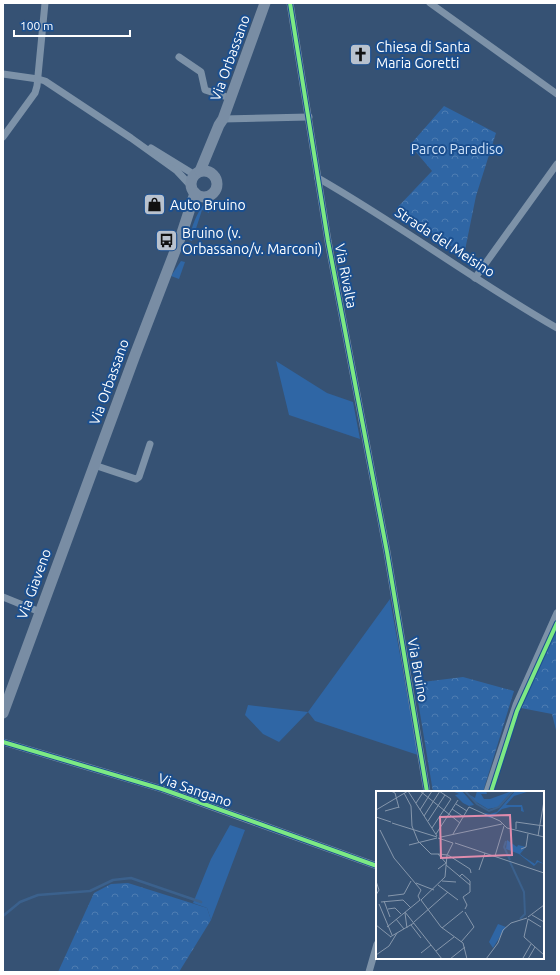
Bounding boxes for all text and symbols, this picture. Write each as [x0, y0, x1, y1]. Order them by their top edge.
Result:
scale bar [14, 12, 130, 38]
street label: Via Orbassano [207, 13, 253, 103]
text: 100 m [20, 19, 53, 32]
place label: Chiesa di Santa Maria Goretti [376, 39, 470, 71]
church icon: Chiesa di Santa Maria Goretti [348, 42, 374, 68]
park label: Parco Paradiso [411, 141, 503, 157]
shop icon: Auto Bruino [142, 192, 168, 218]
place label: Auto Bruino [170, 197, 246, 213]
street label: Strada del Meisino [392, 204, 498, 280]
place label: Bruino (v. Orbassano/v. Marconi) [182, 225, 322, 257]
bus stop icon: Bruino (v. Orbassano/v. Marconi) [153, 228, 179, 254]
street label: Via Rivalta [332, 242, 360, 310]
street label: Via Orbassano [86, 337, 132, 427]
street label: Via Giaveno [14, 547, 54, 621]
street label: Via Bruino [404, 637, 432, 703]
street label: Via Sangano [156, 770, 234, 810]
inset map [376, 791, 544, 959]

